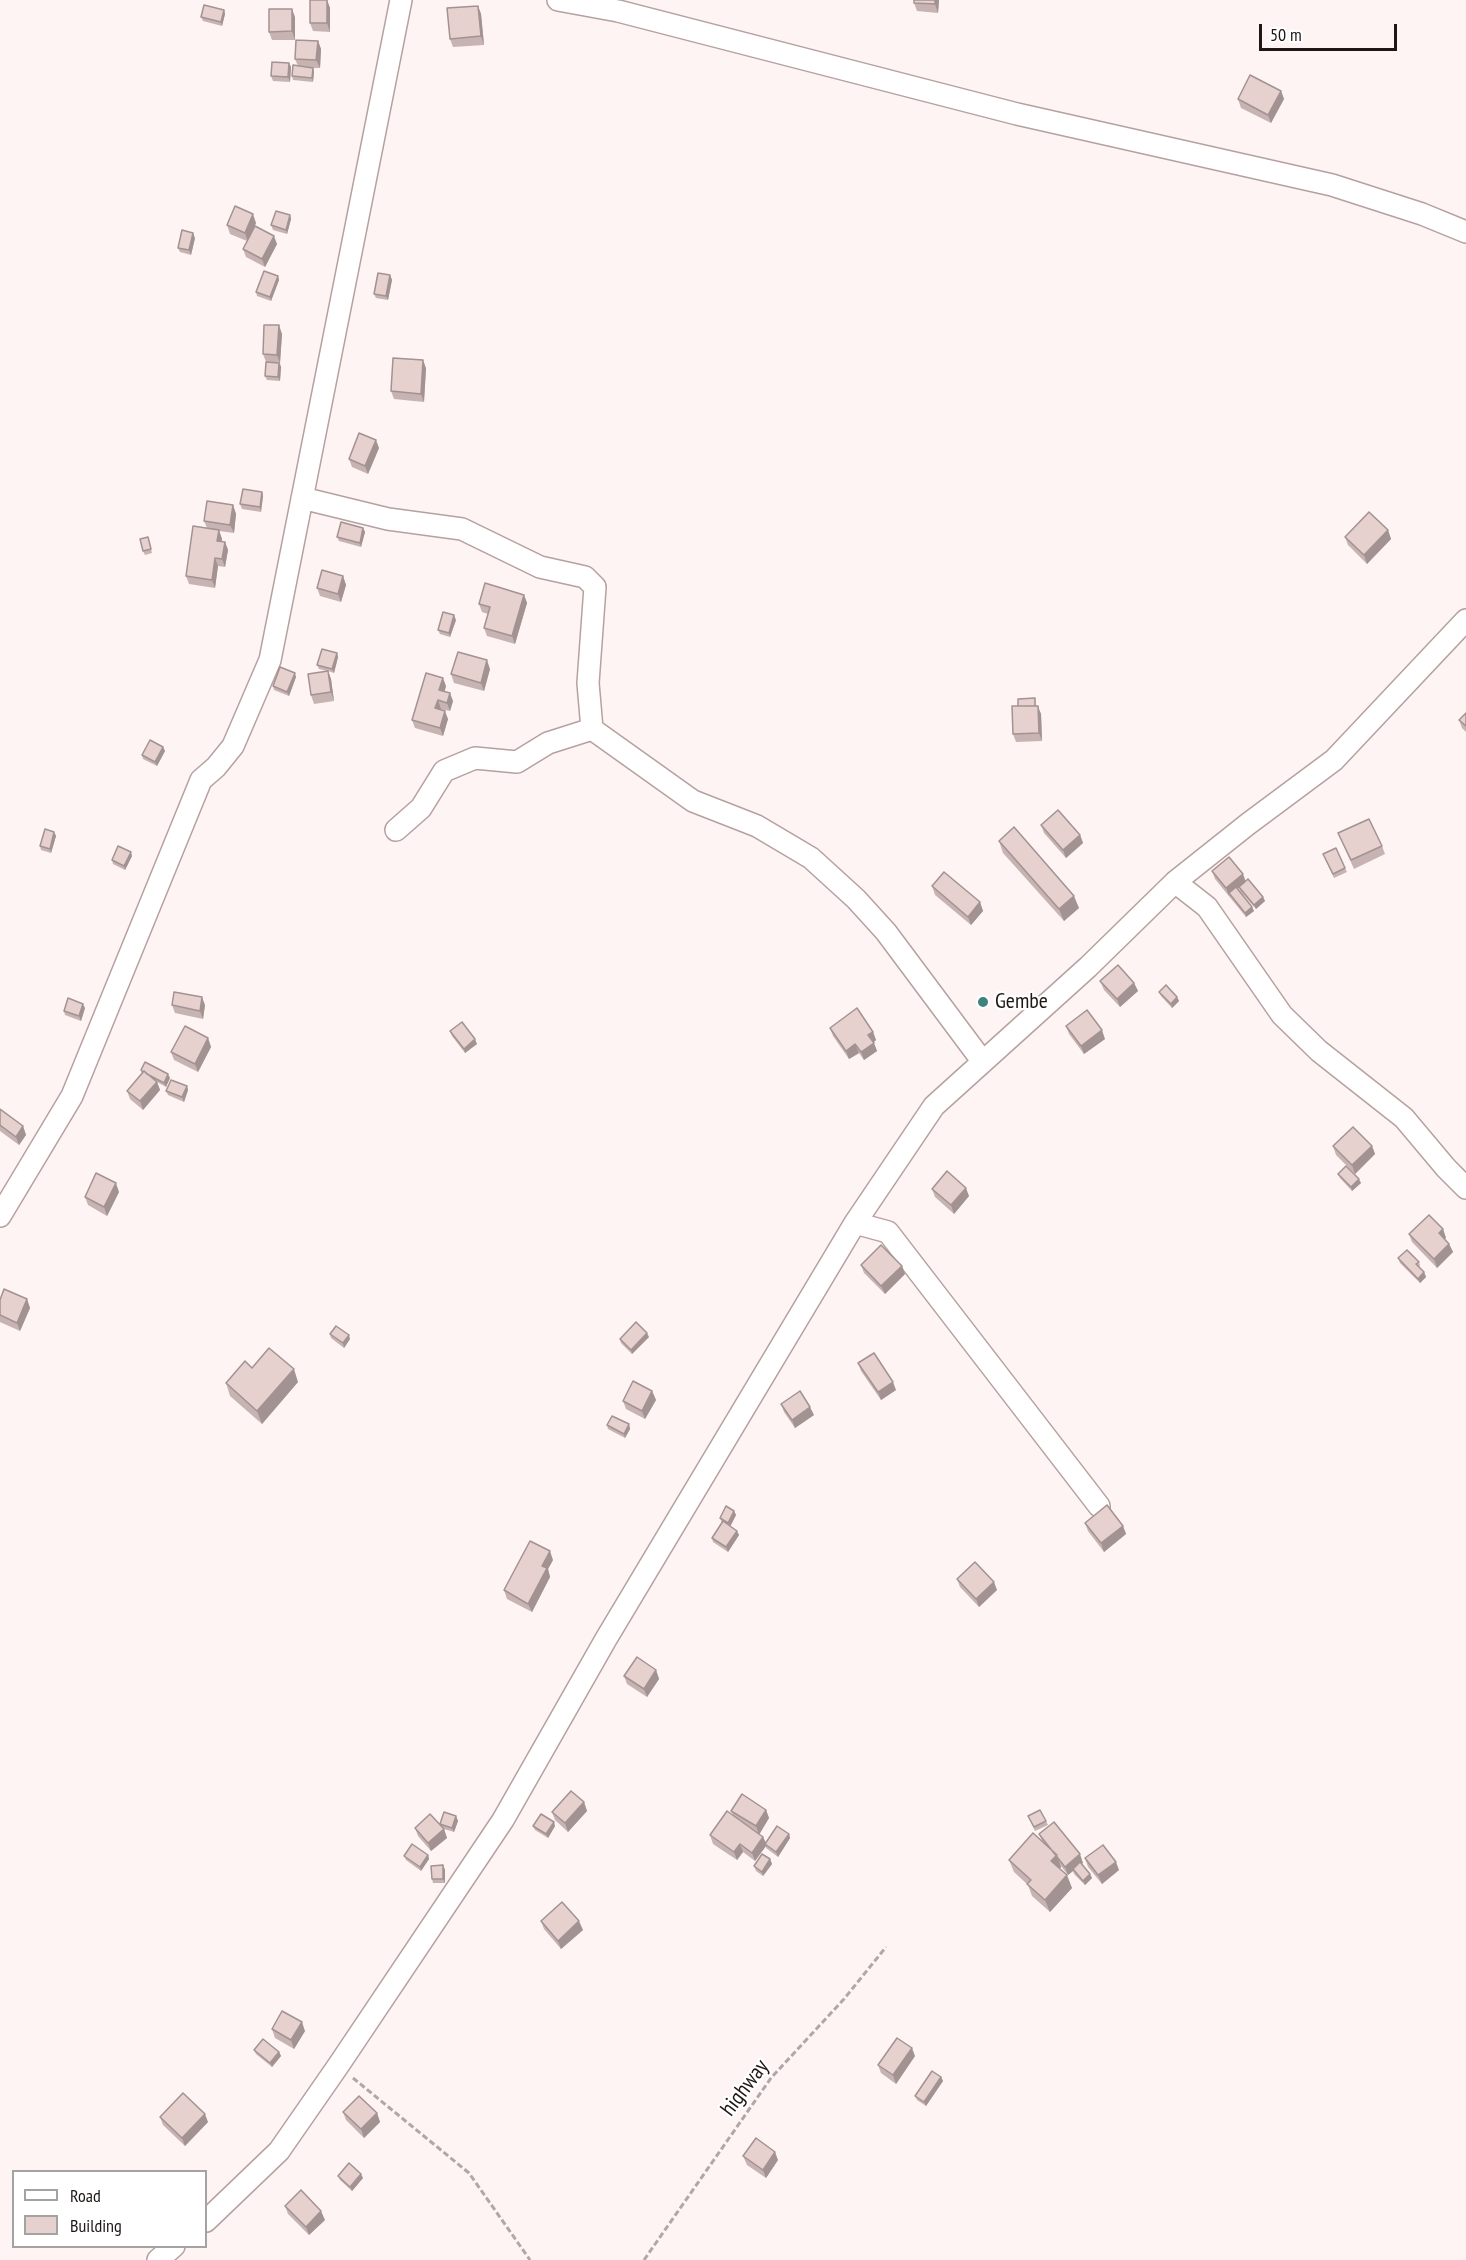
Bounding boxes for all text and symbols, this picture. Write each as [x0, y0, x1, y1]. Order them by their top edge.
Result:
scale bar [1262, 12, 1400, 50]
text: 50 m [1270, 23, 1302, 46]
place label: Gembe [995, 989, 1048, 1015]
marker: Gembe [976, 995, 990, 1009]
street label: highway [715, 2055, 775, 2121]
legend [12, 2170, 207, 2248]
text: Road [70, 2184, 101, 2207]
text: Building [70, 2214, 122, 2237]

